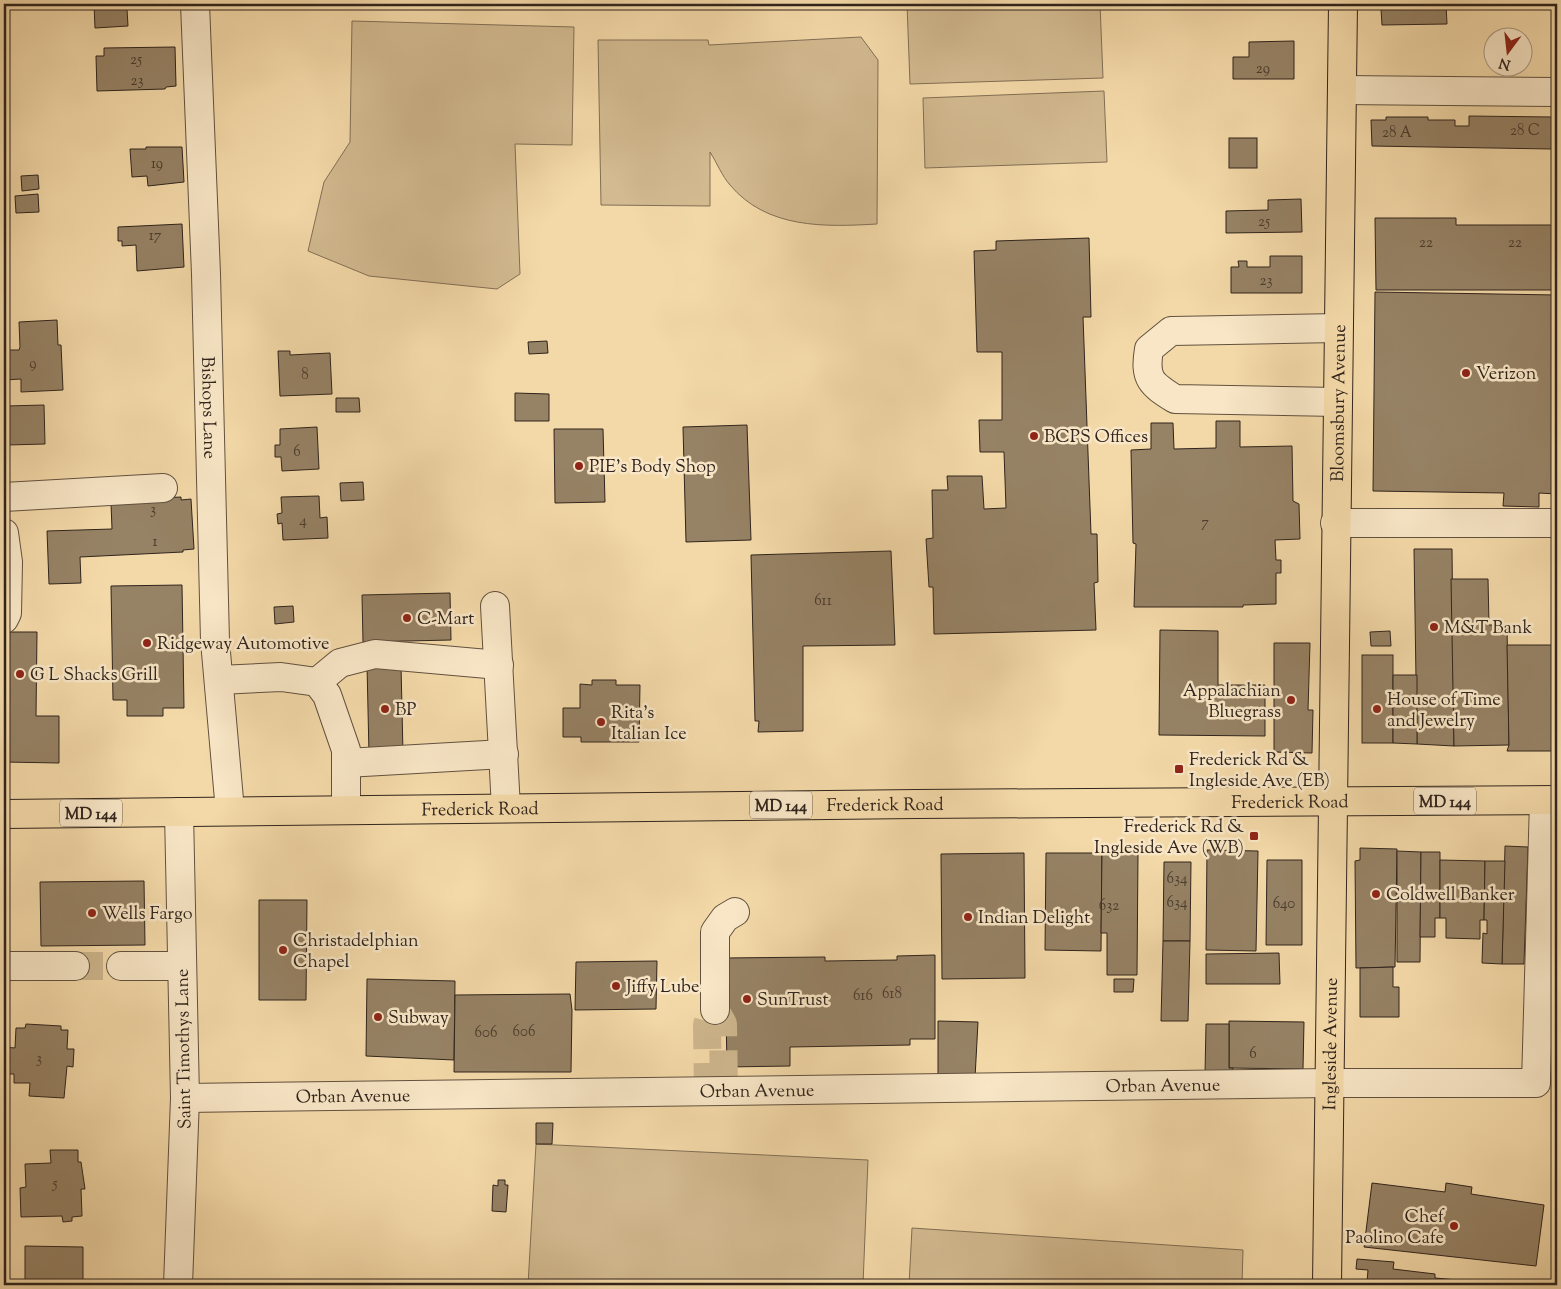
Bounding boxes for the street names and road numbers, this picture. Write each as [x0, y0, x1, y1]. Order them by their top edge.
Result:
street label: Bloomsbury Avenue [1326, 324, 1354, 482]
street label: Bishops Lane [193, 356, 222, 459]
road number: MD 144 [1414, 788, 1476, 814]
street label: Frederick Road [1231, 790, 1349, 817]
road number: MD 144 [750, 792, 812, 818]
street label: Frederick Road [826, 793, 944, 820]
street label: Frederick Road [421, 797, 539, 824]
road number: MD 144 [60, 800, 122, 826]
street label: Saint Timothys Lane [171, 969, 199, 1129]
street label: Ingleside Avenue [1318, 977, 1346, 1111]
street label: Orban Avenue [1105, 1073, 1220, 1101]
street label: Orban Avenue [699, 1079, 815, 1106]
street label: Orban Avenue [295, 1084, 411, 1112]

